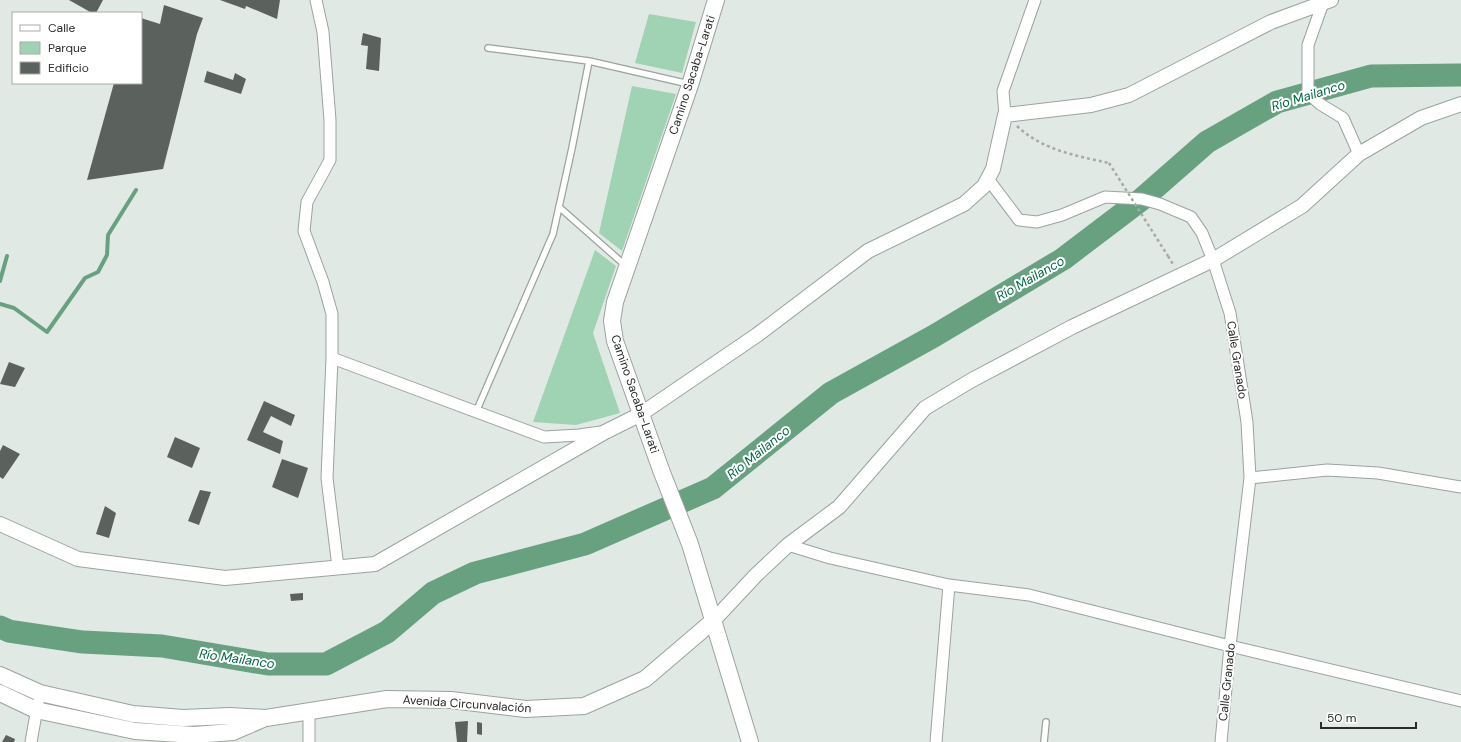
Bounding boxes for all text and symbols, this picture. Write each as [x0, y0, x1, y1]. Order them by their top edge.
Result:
legend [12, 12, 142, 84]
street label: Camino Sacaba-Larati [665, 13, 719, 137]
text: Calle [48, 20, 75, 36]
text: Parque [48, 40, 87, 56]
text: Edificio [48, 60, 89, 76]
water label: Río Mailanco [1269, 76, 1347, 115]
water label: Río Mailanco [993, 252, 1068, 305]
street label: Calle Granado [1223, 320, 1251, 400]
street label: Camino Sacaba-Larati [607, 333, 663, 456]
water label: Río Mailanco [723, 422, 793, 483]
street label: Calle Granado [1215, 642, 1239, 722]
water label: Río Mailanco [198, 645, 276, 672]
street label: Avenida Circunvalación [402, 692, 532, 716]
scale bar [1321, 704, 1416, 730]
text: 50 m [1327, 710, 1356, 726]

